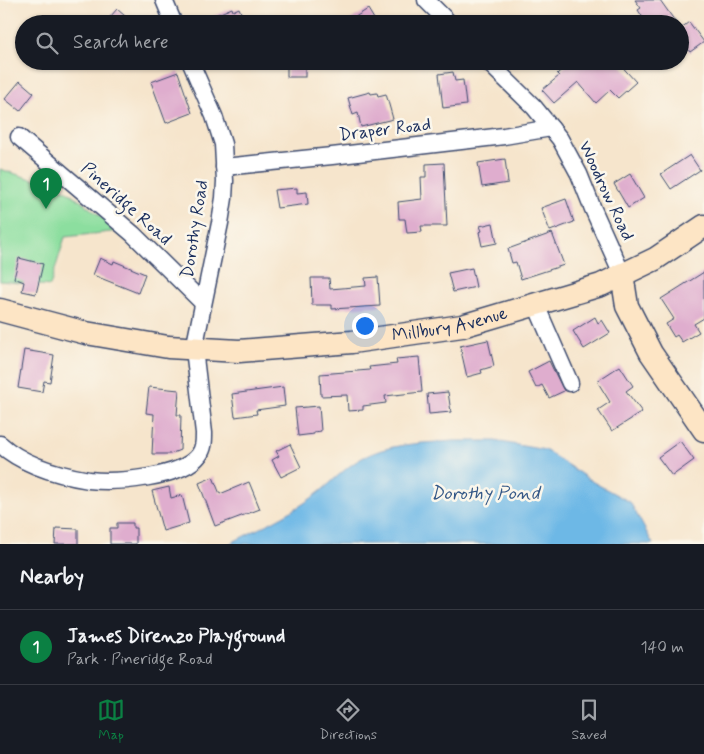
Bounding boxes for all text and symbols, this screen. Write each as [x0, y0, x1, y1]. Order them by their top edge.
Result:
search box [15, 15, 689, 70]
icon: search [33, 29, 61, 57]
text: Search here [73, 30, 169, 55]
street label: Draper Road [338, 112, 432, 148]
street label: Woodrow Road [572, 137, 640, 245]
street label: Pineridge Road [74, 157, 176, 253]
pin: 1 [30, 168, 62, 209]
street label: Dorothy Road [175, 178, 215, 280]
street label: Millbury Avenue [390, 301, 510, 348]
your location [352, 313, 378, 339]
water label: Dorothy Pond [430, 481, 542, 506]
text: Nearby [20, 563, 84, 591]
text: James Direnzo Playground [67, 624, 285, 649]
text: 1 [32, 637, 40, 658]
text: 140 m [640, 637, 684, 658]
text: Park · Pineridge Road [67, 649, 213, 670]
tab: Map [97, 696, 125, 744]
tab: Directions [320, 696, 377, 744]
tab: Saved [571, 696, 607, 744]

